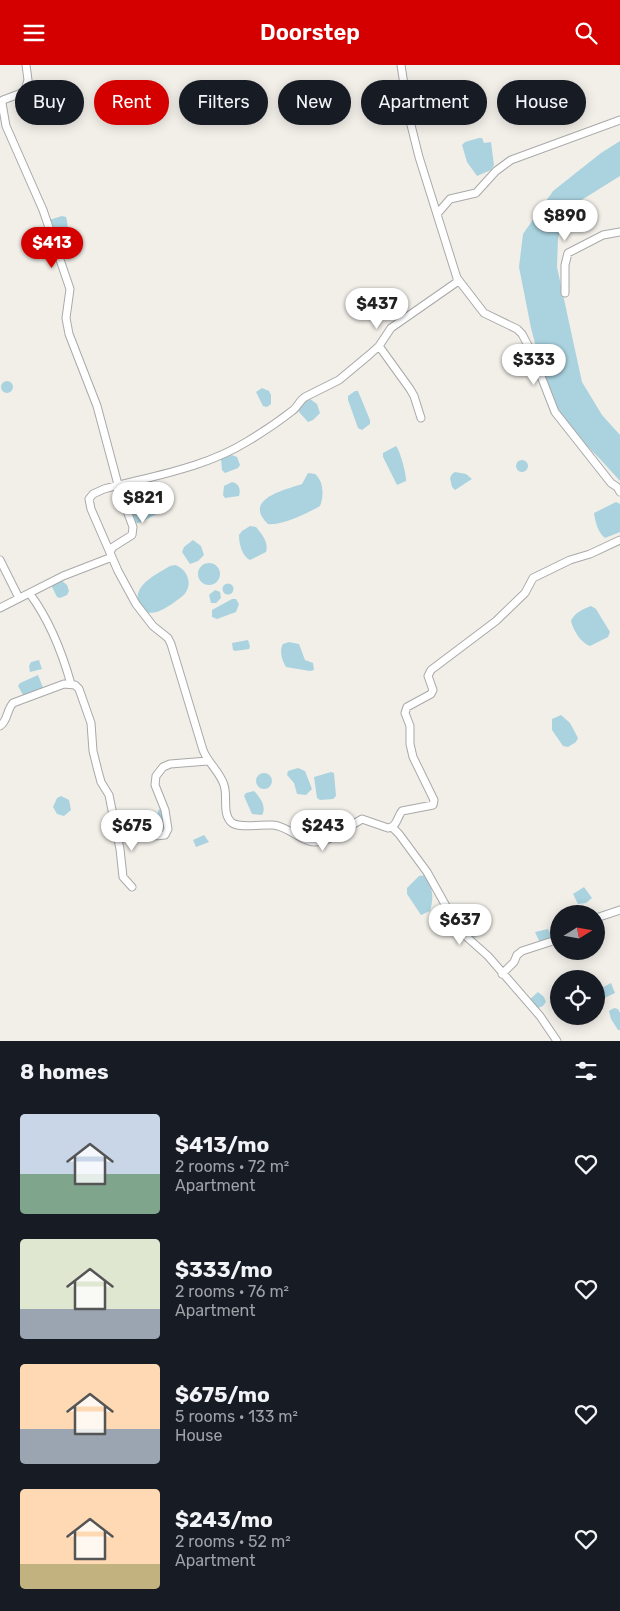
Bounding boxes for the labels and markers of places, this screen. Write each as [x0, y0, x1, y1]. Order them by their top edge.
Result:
pin: $890 [535, 199, 595, 242]
pin: $413 [22, 227, 82, 269]
pin: $437 [347, 287, 407, 330]
pin: $333 [504, 343, 564, 386]
pin: $821 [113, 481, 173, 524]
pin: $675 [102, 809, 162, 852]
pin: $243 [293, 809, 353, 852]
pin: $637 [430, 903, 490, 946]

